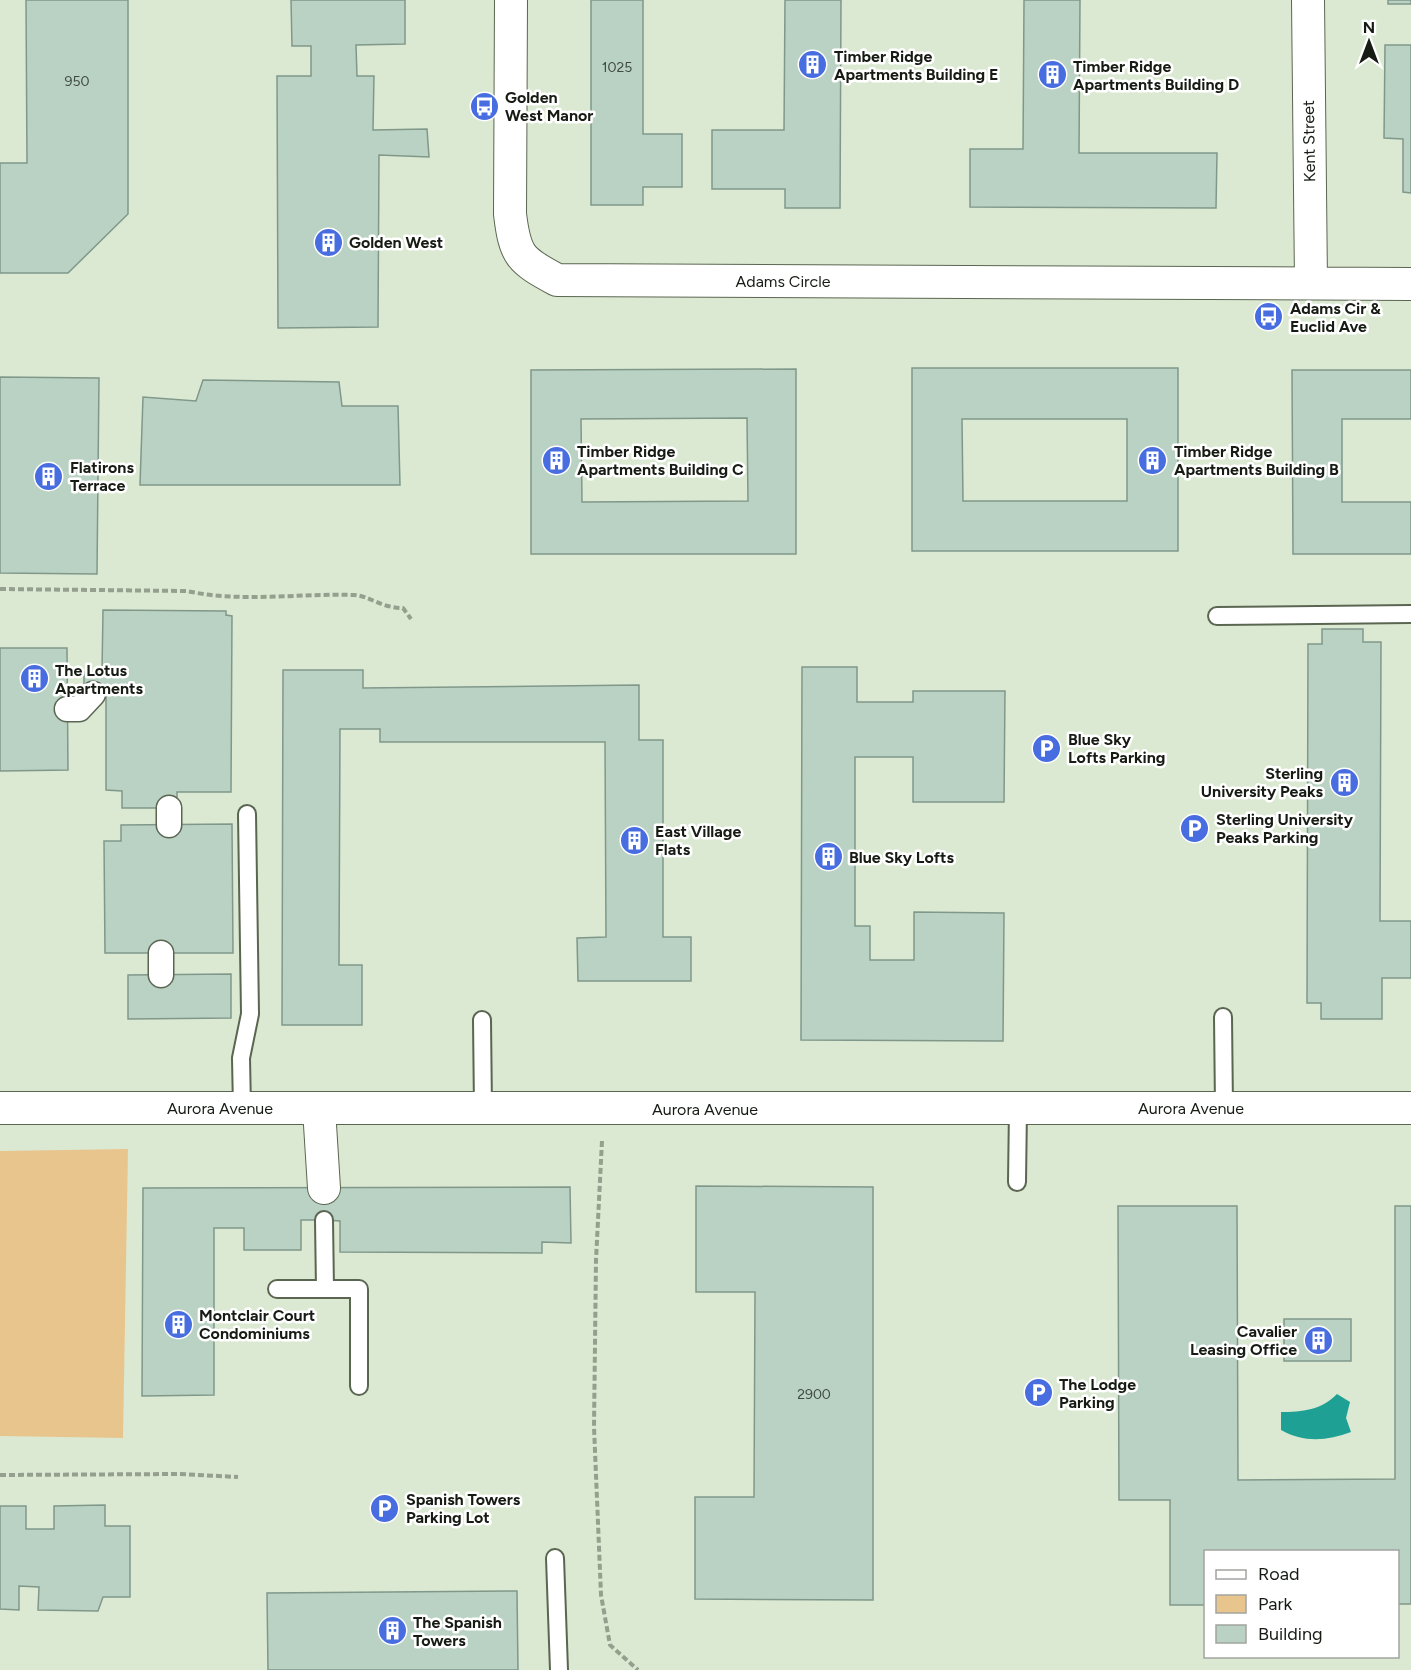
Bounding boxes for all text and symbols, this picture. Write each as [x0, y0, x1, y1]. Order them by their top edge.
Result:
north arrow [1339, 12, 1399, 72]
text: N [1363, 18, 1375, 37]
place label: Timber Ridge Apartments Building E [834, 47, 998, 84]
building icon: Timber Ridge Apartments Building E [797, 49, 829, 81]
place label: Timber Ridge Apartments Building D [1073, 57, 1239, 94]
house number: 1025 [602, 59, 632, 76]
building icon: Timber Ridge Apartments Building D [1036, 59, 1068, 91]
house number: 950 [65, 73, 89, 90]
place label: Golden West Manor [505, 88, 593, 125]
bus stop icon: Golden West Manor [468, 90, 500, 122]
street label: Kent Street [1299, 100, 1319, 182]
building icon: Golden West [312, 226, 344, 258]
place label: Golden West [349, 233, 443, 252]
street label: Adams Circle [736, 272, 831, 291]
place label: Adams Cir & Euclid Ave [1290, 299, 1381, 336]
bus stop icon: Adams Cir & Euclid Ave [1253, 301, 1285, 333]
place label: Timber Ridge Apartments Building C [577, 442, 744, 479]
place label: Timber Ridge Apartments Building B [1174, 442, 1339, 479]
building icon: Timber Ridge Apartments Building C [540, 444, 572, 476]
building icon: Timber Ridge Apartments Building B [1137, 444, 1169, 476]
place label: Flatirons Terrace [70, 458, 134, 495]
building icon: Flatirons Terrace [33, 460, 65, 492]
place label: The Lotus Apartments [55, 661, 143, 698]
building icon: The Lotus Apartments [18, 663, 50, 695]
place label: Blue Sky Lofts Parking [1068, 730, 1165, 767]
parking icon: Blue Sky Lofts Parking [1031, 732, 1063, 764]
place label: Sterling University Peaks [1201, 764, 1324, 801]
building icon: Sterling University Peaks [1328, 766, 1360, 798]
place label: Sterling University Peaks Parking [1216, 810, 1354, 847]
parking icon: Sterling University Peaks Parking [1179, 812, 1211, 844]
place label: East Village Flats [655, 822, 741, 859]
building icon: East Village Flats [618, 824, 650, 856]
building icon: Blue Sky Lofts [812, 841, 844, 873]
place label: Blue Sky Lofts [849, 848, 954, 867]
street label: Aurora Avenue [167, 1099, 273, 1118]
street label: Aurora Avenue [1138, 1099, 1244, 1118]
street label: Aurora Avenue [652, 1100, 758, 1119]
place label: Montclair Court Condominiums [199, 1306, 315, 1343]
building icon: Montclair Court Condominiums [162, 1308, 194, 1340]
place label: Cavalier Leasing Office [1190, 1322, 1297, 1359]
building icon: Cavalier Leasing Office [1302, 1324, 1334, 1356]
place label: The Lodge Parking [1059, 1375, 1136, 1412]
parking icon: The Lodge Parking [1022, 1377, 1054, 1409]
house number: 2900 [797, 1386, 831, 1403]
place label: Spanish Towers Parking Lot [406, 1490, 521, 1527]
parking icon: Spanish Towers Parking Lot [369, 1492, 401, 1524]
legend [1204, 1550, 1399, 1658]
text: Road [1258, 1563, 1299, 1585]
text: Park [1258, 1593, 1293, 1615]
place label: The Spanish Towers [413, 1613, 502, 1650]
building icon: The Spanish Towers [376, 1615, 408, 1647]
text: Building [1258, 1623, 1323, 1645]

